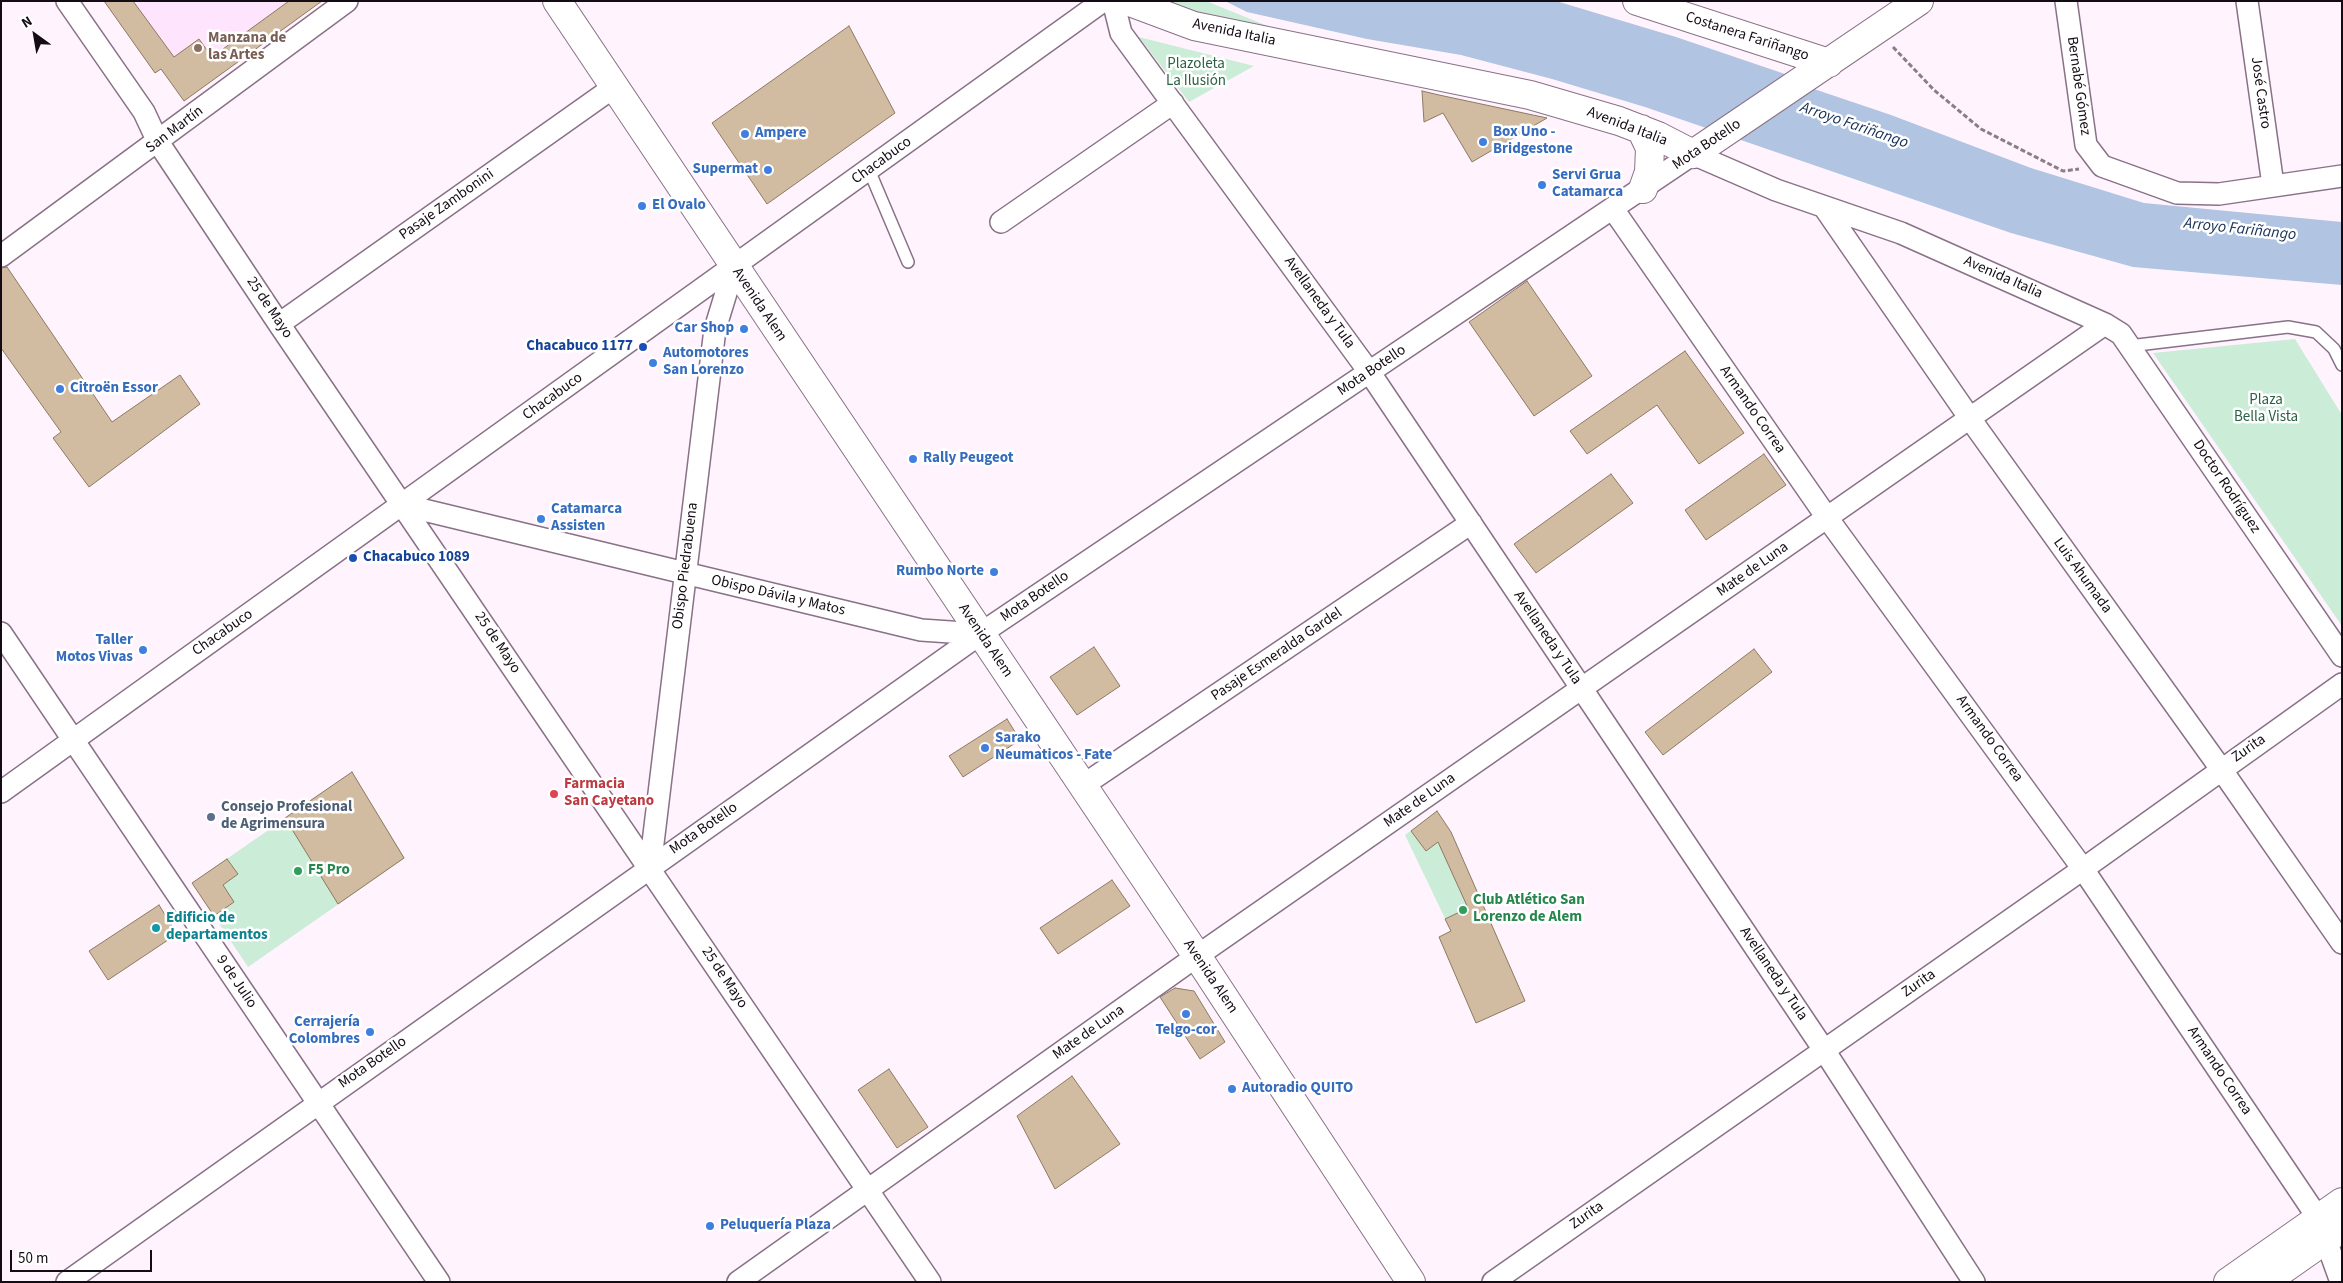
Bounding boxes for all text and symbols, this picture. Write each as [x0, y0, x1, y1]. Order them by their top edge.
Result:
street label: Costanera Fariñango [1683, 9, 1811, 65]
north arrow [10, 10, 60, 60]
text: N [18, 11, 36, 33]
street label: Avenida Italia [1191, 15, 1277, 51]
place label: Manzana de las Artes [208, 30, 286, 65]
street label: Bernabé Gómez [2062, 35, 2094, 137]
marker: Manzana de las Artes [192, 42, 204, 54]
park label: Plazoleta La Ilusión [1166, 56, 1226, 91]
street label: José Castro [2246, 56, 2274, 130]
water label: Arroyo Fariñango [1798, 99, 1910, 153]
street label: San Martín [143, 103, 207, 157]
street label: Avenida Italia [1584, 103, 1670, 151]
street label: Mota Botello [1669, 115, 1745, 175]
place label: Box Uno - Bridgestone [1493, 124, 1573, 159]
place label: Ampere [755, 125, 806, 143]
marker: Ampere [739, 128, 751, 140]
street label: Chacabuco [849, 133, 915, 189]
marker: Box Uno - Bridgestone [1477, 136, 1489, 148]
place label: Supermat [693, 161, 758, 179]
marker: Supermat [762, 164, 774, 176]
street label: Pasaje Zambonini [396, 166, 498, 244]
place label: Servi Grua Catamarca [1552, 167, 1623, 202]
marker: Servi Grua Catamarca [1536, 179, 1548, 191]
place label: El Ovalo [652, 197, 706, 215]
marker: El Ovalo [636, 200, 648, 212]
water label: Arroyo Fariñango [2183, 215, 2297, 245]
street label: Avenida Italia [1961, 253, 2045, 303]
street label: Avellaneda y Tula [1280, 254, 1358, 352]
street label: Avenida Alem [728, 265, 790, 345]
street label: 25 de Mayo [242, 274, 296, 342]
place label: Car Shop [675, 320, 734, 338]
marker: Car Shop [738, 323, 750, 335]
place label: Chacabuco 1177 [526, 338, 633, 356]
marker: Chacabuco 1177 [637, 341, 649, 353]
street label: Mota Botello [1334, 341, 1410, 401]
place label: Automotores San Lorenzo [663, 345, 749, 380]
marker: Automotores San Lorenzo [647, 357, 659, 369]
street label: Armando Correa [1715, 363, 1789, 457]
street label: Chacabuco [520, 369, 586, 425]
place label: Citroën Essor [70, 380, 158, 398]
marker: Citroën Essor [54, 383, 66, 395]
park label: Plaza Bella Vista [2234, 392, 2298, 427]
street label: Doctor Rodríguez [2188, 437, 2264, 537]
place label: Rally Peugeot [923, 450, 1013, 468]
marker: Rally Peugeot [907, 453, 919, 465]
place label: Catamarca Assisten [551, 501, 622, 536]
street label: Obispo Piedrabuena [669, 502, 703, 630]
marker: Catamarca Assisten [535, 513, 547, 525]
street label: Luis Ahumada [2049, 535, 2115, 617]
street label: Mate de Luna [1714, 539, 1792, 601]
place label: Chacabuco 1089 [363, 549, 470, 567]
marker: Chacabuco 1089 [347, 552, 359, 564]
place label: Rumbo Norte [896, 563, 984, 581]
marker: Rumbo Norte [988, 566, 1000, 578]
street label: Mota Botello [997, 567, 1073, 627]
street label: Obispo Dávila y Matos [709, 572, 847, 620]
street label: Avellaneda y Tula [1509, 588, 1585, 688]
street label: Avenida Alem [954, 601, 1016, 681]
street label: Pasaje Esmeralda Gardel [1208, 604, 1346, 706]
street label: Chacabuco [189, 606, 257, 660]
street label: 25 de Mayo [470, 609, 524, 677]
place label: Taller Motos Vivas [56, 632, 133, 667]
marker: Taller Motos Vivas [137, 644, 149, 656]
street label: Armando Correa [1952, 692, 2026, 786]
place label: Sarako Neumaticos - Fate [995, 730, 1112, 765]
street label: Zurita [2229, 731, 2269, 767]
marker: Sarako Neumaticos - Fate [979, 742, 991, 754]
street label: Mate de Luna [1381, 770, 1459, 832]
place label: Farmacia San Cayetano [564, 776, 654, 811]
marker: Farmacia San Cayetano [548, 788, 560, 800]
place label: Consejo Profesional de Agrimensura [221, 799, 352, 834]
street label: Mota Botello [667, 799, 741, 859]
marker: Consejo Profesional de Agrimensura [205, 811, 217, 823]
place label: F5 Pro [308, 862, 350, 880]
marker: F5 Pro [292, 865, 304, 877]
place label: Club Atlético San Lorenzo de Alem [1473, 892, 1585, 927]
marker: Club Atlético San Lorenzo de Alem [1457, 904, 1469, 916]
place label: Edificio de departamentos [166, 910, 268, 945]
marker: Edificio de departamentos [150, 922, 162, 934]
street label: Avellaneda y Tula [1735, 924, 1811, 1024]
street label: Avenida Alem [1179, 937, 1241, 1017]
street label: 25 de Mayo [697, 944, 751, 1012]
street label: 9 de Julio [212, 952, 260, 1012]
street label: Zurita [1899, 966, 1939, 1002]
street label: Mate de Luna [1050, 1002, 1128, 1064]
marker: Telgo-cor [1180, 1008, 1192, 1020]
place label: Cerrajería Colombres [289, 1014, 360, 1049]
place label: Telgo-cor [1155, 1022, 1217, 1040]
street label: Armando Correa [2183, 1023, 2255, 1119]
marker: Cerrajería Colombres [364, 1026, 376, 1038]
street label: Mota Botello [336, 1033, 410, 1093]
place label: Autoradio QUITO [1242, 1080, 1353, 1098]
marker: Autoradio QUITO [1226, 1083, 1238, 1095]
street label: Zurita [1567, 1198, 1607, 1234]
place label: Peluquería Plaza [720, 1217, 831, 1235]
marker: Peluquería Plaza [704, 1220, 716, 1232]
scale bar [12, 1240, 155, 1272]
text: 50 m [18, 1248, 48, 1269]

